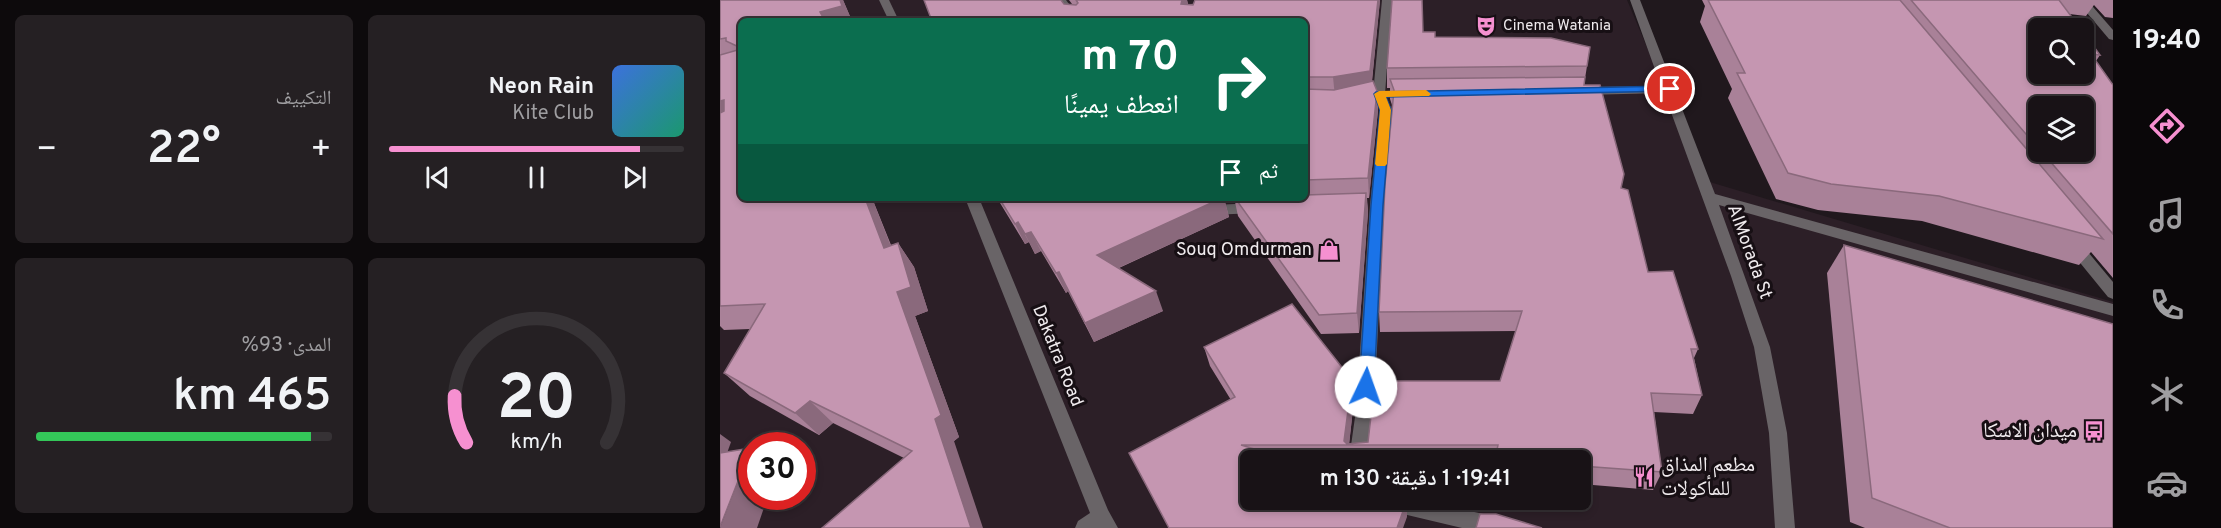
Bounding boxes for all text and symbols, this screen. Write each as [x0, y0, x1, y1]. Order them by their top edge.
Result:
theatre icon: Cinema Watania [1474, 14, 1498, 38]
place label: Cinema Watania [1503, 17, 1611, 36]
map controls [2028, 18, 2094, 162]
button: search [2028, 18, 2094, 84]
text: 19:40 [2132, 24, 2202, 58]
text: 70 m [1081, 32, 1179, 85]
icon: right [1200, 42, 1278, 120]
pin [1644, 63, 1695, 114]
icon: arrive [1653, 72, 1686, 105]
text: Neon Rain [489, 74, 594, 101]
text: التكييف [275, 86, 332, 112]
text: انعطف يمينًا [1064, 89, 1179, 123]
button: layers [2028, 96, 2094, 162]
text: Kite Club [512, 101, 594, 127]
icon: directions [2146, 105, 2188, 147]
text: 22° [147, 122, 221, 179]
text: − [36, 130, 57, 172]
text: + [310, 130, 331, 172]
icon: arrive [1214, 156, 1247, 189]
text: ثم [1259, 159, 1278, 186]
icon: previous [421, 161, 454, 194]
icon: pause [520, 161, 553, 194]
icon: next [618, 161, 651, 194]
icon: music [2146, 194, 2188, 236]
street label: AlMorada St [1721, 202, 1777, 302]
shop icon: Souq Omdurman [1317, 238, 1341, 262]
place label: Souq Omdurman [1176, 239, 1312, 262]
icon: phone [2146, 284, 2188, 326]
street label: Dakatra Road [1026, 302, 1088, 410]
text: المدى · 93% [242, 333, 332, 359]
position arrow [1334, 355, 1398, 419]
text: 20 [497, 362, 576, 441]
text: 465 km [173, 369, 332, 426]
icon: climate [2146, 373, 2188, 415]
place label: ميدان الاسكا [1983, 418, 2077, 445]
bus stop icon: ميدان الاسكا [2082, 419, 2106, 443]
text: km/h [510, 429, 562, 456]
speed limit sign: 30 [738, 432, 816, 510]
place label: مطعم المذاق للمأكولات [1661, 452, 1755, 503]
icon: car [2146, 462, 2188, 504]
restaurant icon: مطعم المذاق للمأكولات [1632, 465, 1656, 489]
text: 19:41 · 1 دقيقة · 130 m [1320, 466, 1511, 493]

